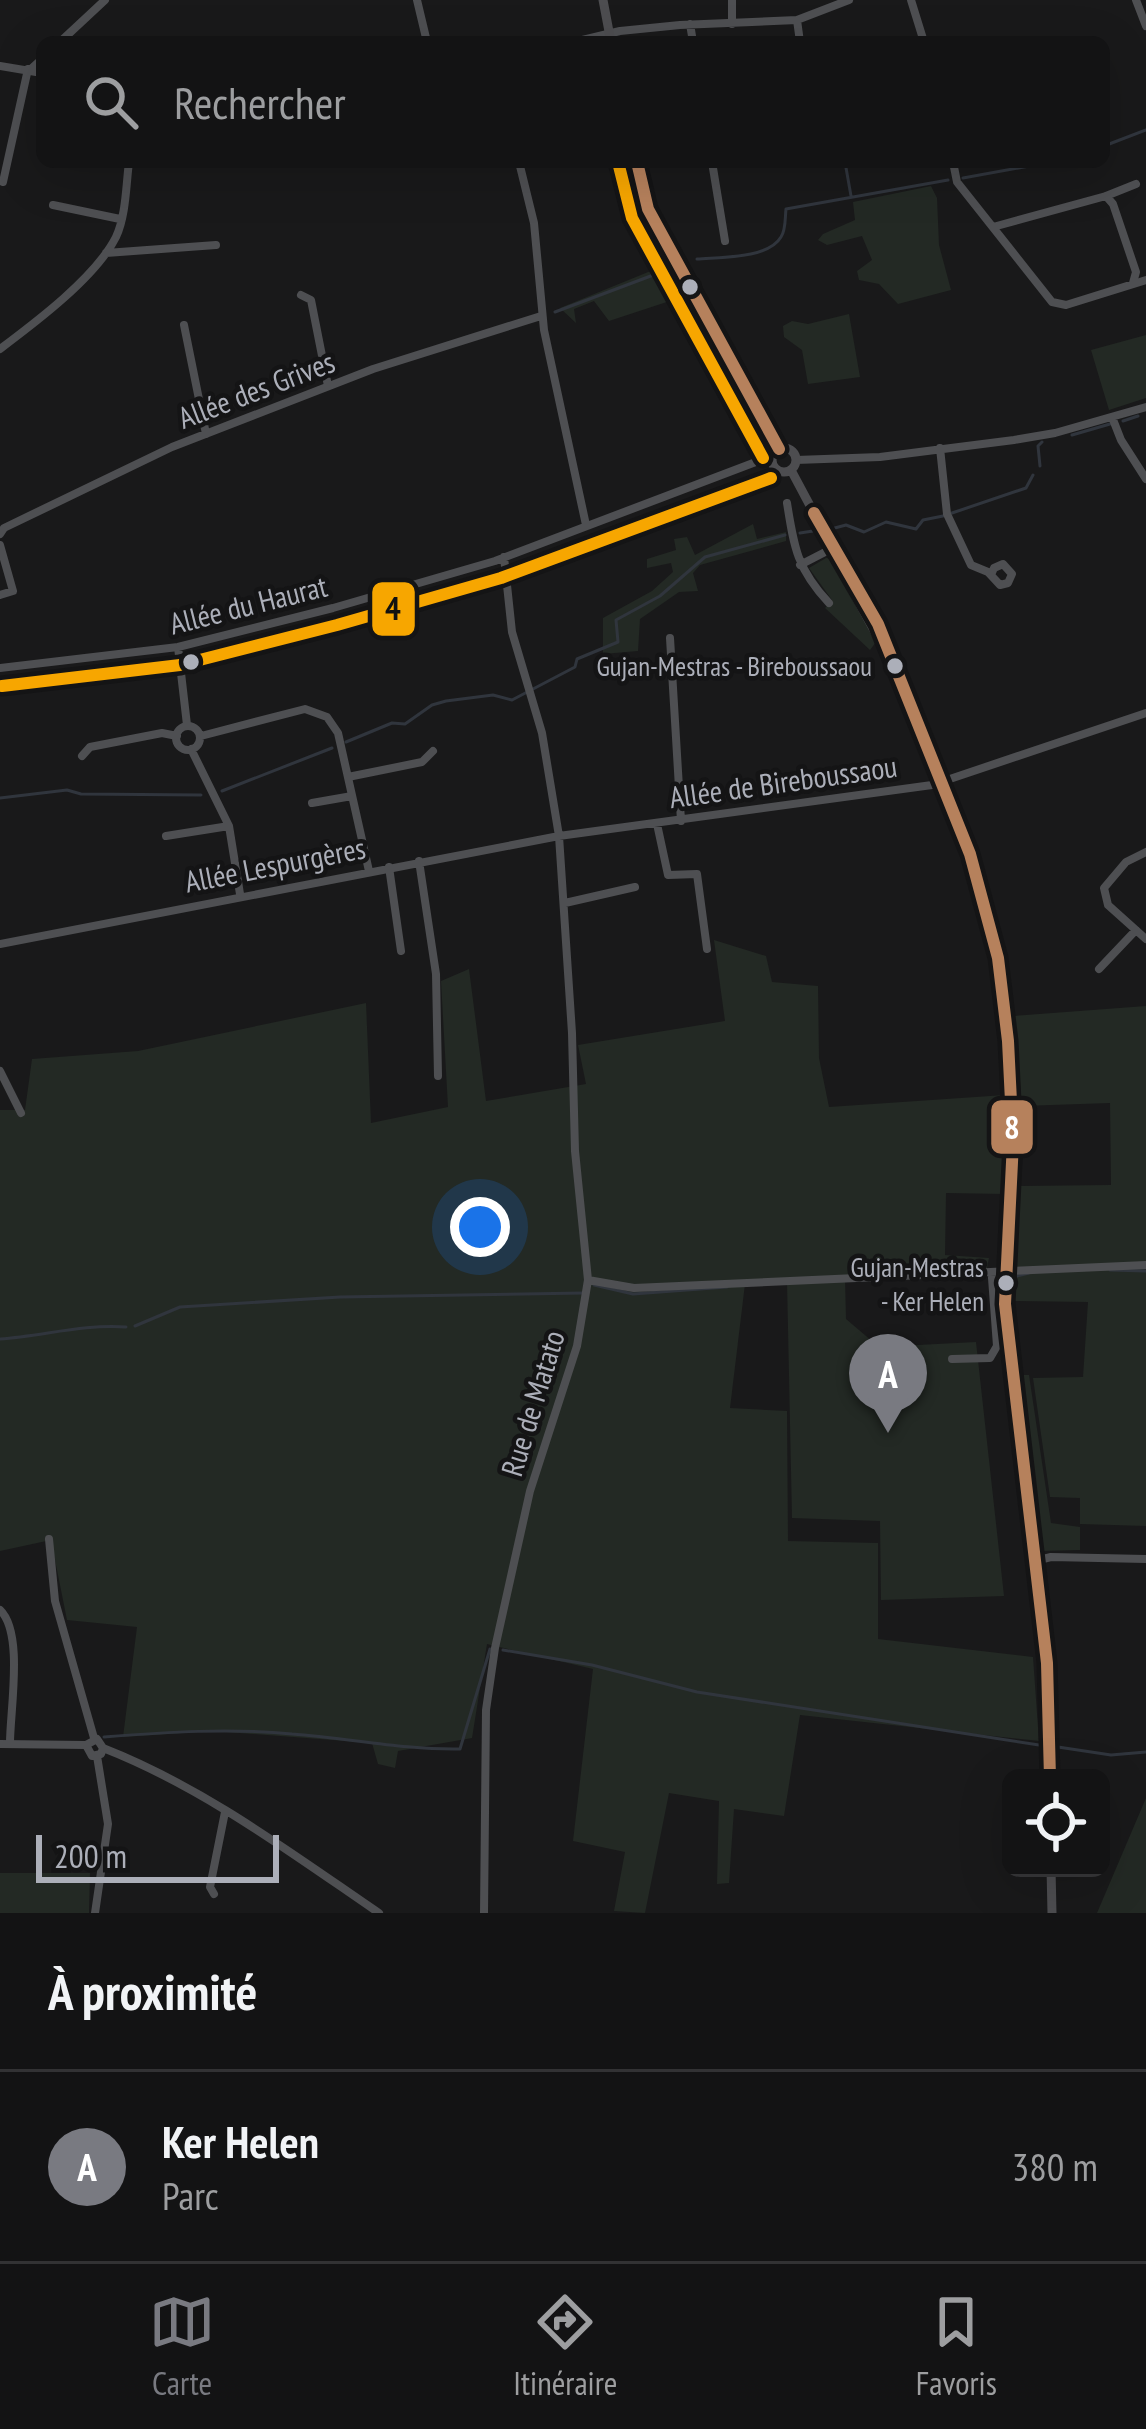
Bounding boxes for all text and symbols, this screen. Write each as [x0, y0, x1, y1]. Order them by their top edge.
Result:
search box [36, 36, 1110, 168]
icon: search [78, 69, 144, 135]
text: Rechercher [174, 73, 346, 131]
unlabelled marker [679, 276, 701, 298]
street label: Allée des Grives [172, 341, 340, 437]
street label: Allée du Haurat [165, 565, 332, 642]
line badge: 4 [370, 580, 417, 638]
text: 4 [385, 586, 401, 629]
place label: Gujan-Mestras - Bireboussaou [597, 649, 872, 683]
unlabelled marker [180, 651, 202, 673]
marker: Gujan-Mestras - Bireboussaou [884, 655, 906, 677]
street label: Allée de Bireboussaou [667, 746, 899, 816]
street label: Allée Lespurgères [181, 827, 369, 901]
line badge: 8 [989, 1098, 1035, 1156]
text: 8 [1004, 1105, 1020, 1148]
your location [450, 1197, 510, 1257]
place label: Gujan-Mestras - Ker Helen [850, 1250, 984, 1318]
marker: Gujan-Mestras - Ker Helen [995, 1272, 1017, 1294]
street label: Rue de Matato [491, 1325, 573, 1481]
pin: A [849, 1334, 927, 1433]
map controls [1002, 1769, 1110, 1877]
button: locate [1002, 1769, 1110, 1877]
scale bar [36, 1829, 279, 1882]
text: 200 m [54, 1834, 127, 1877]
text: À proximité [48, 1958, 257, 2024]
text: Ker Helen [162, 2112, 319, 2170]
text: A [77, 2141, 97, 2192]
text: 380 m [1012, 2141, 1098, 2192]
text: Parc [162, 2170, 219, 2221]
tab: Carte [149, 2289, 215, 2404]
tab: Itinéraire [513, 2289, 617, 2404]
tab: Favoris [916, 2289, 997, 2404]

